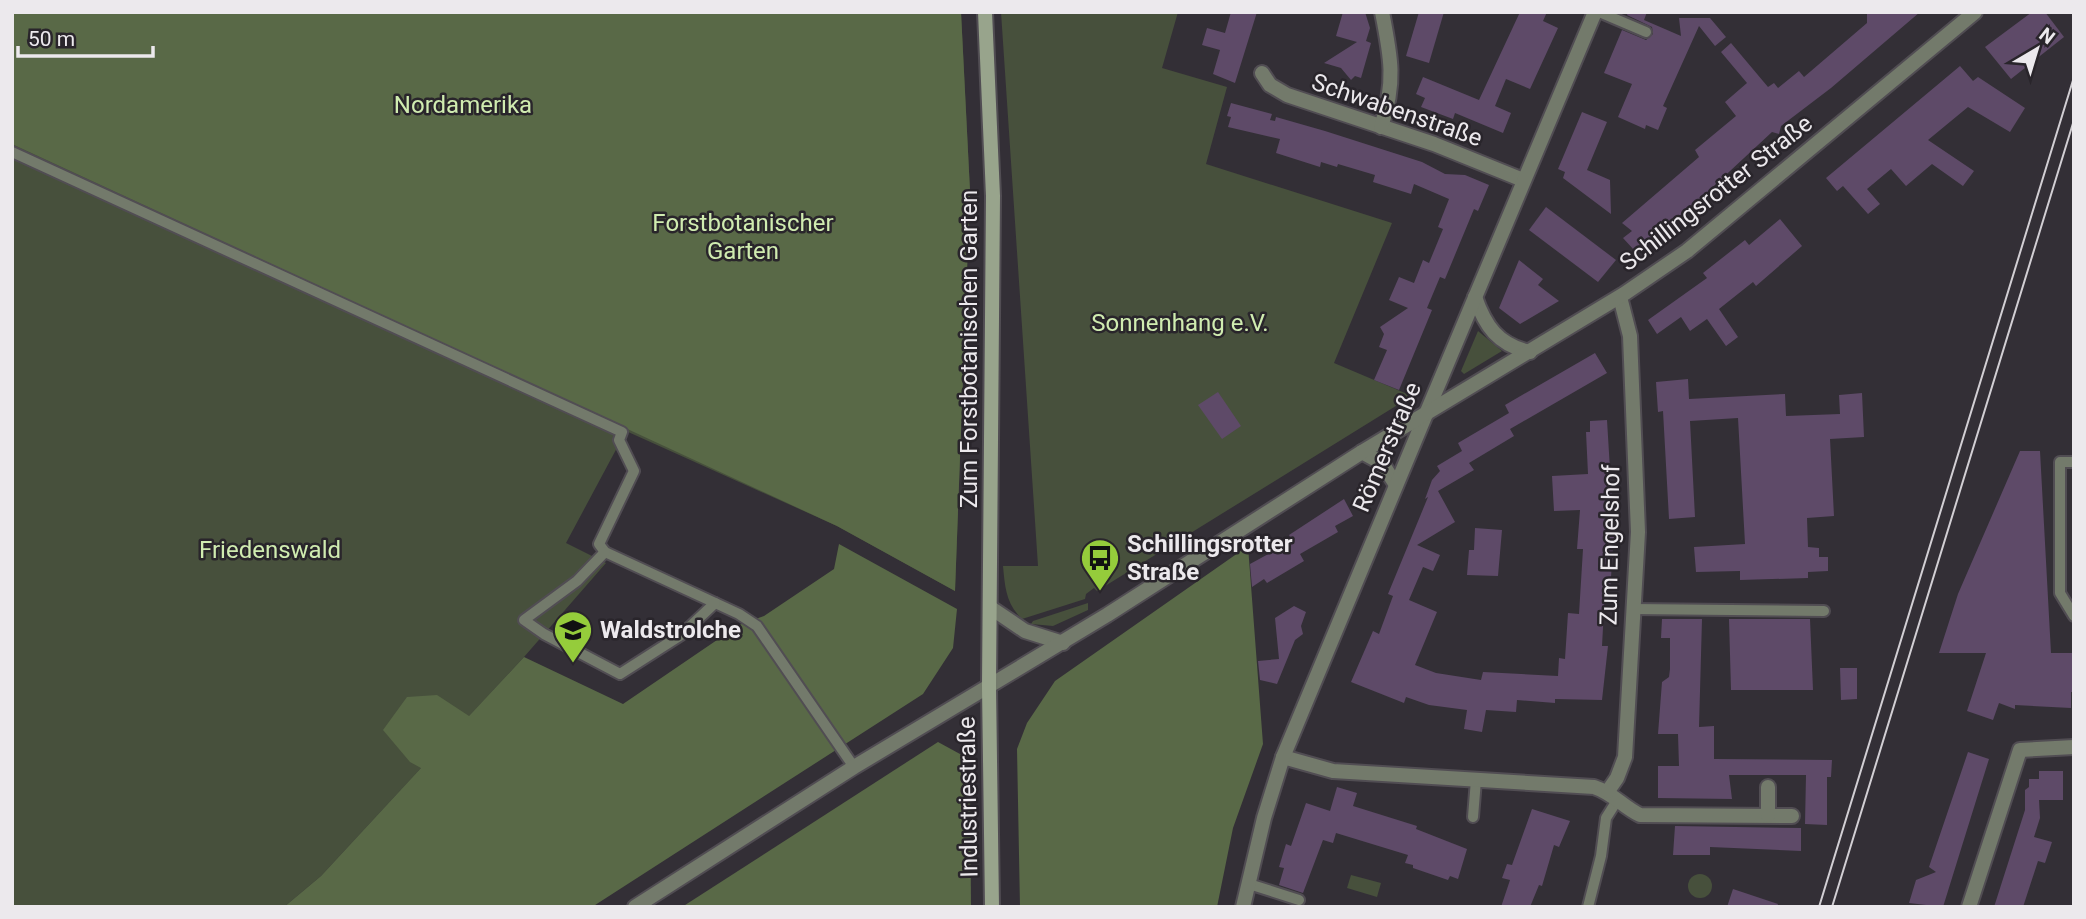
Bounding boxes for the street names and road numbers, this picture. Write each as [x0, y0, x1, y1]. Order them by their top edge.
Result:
street label: Schwabenstraße [1308, 68, 1486, 152]
street label: Schillingsrotter Straße [1614, 109, 1818, 277]
street label: Zum Forstbotanischen Garten [955, 190, 983, 508]
street label: Römerstraße [1347, 378, 1427, 516]
street label: Zum Engelshof [1595, 464, 1625, 626]
street label: Industriestraße [953, 716, 983, 878]

